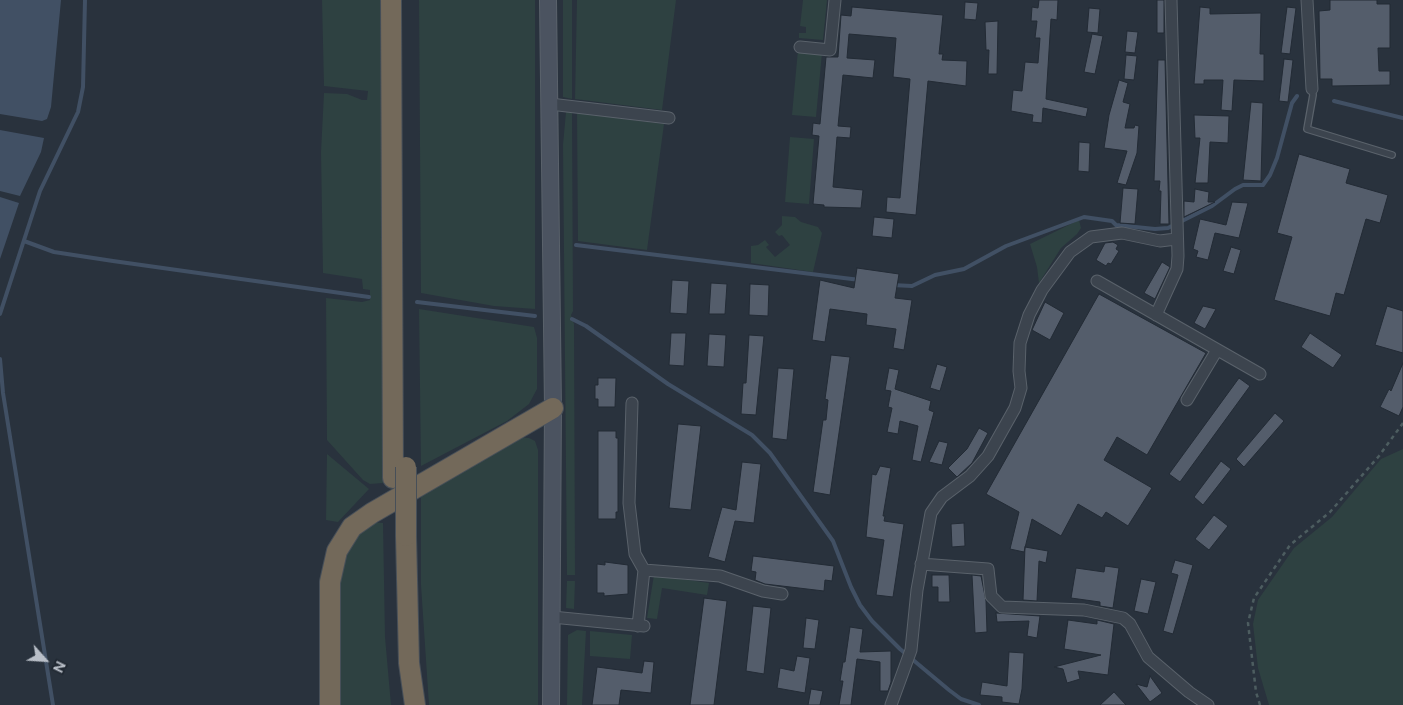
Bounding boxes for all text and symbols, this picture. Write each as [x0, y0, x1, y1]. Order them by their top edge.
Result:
north arrow [20, 635, 70, 685]
text: N [49, 658, 69, 675]

